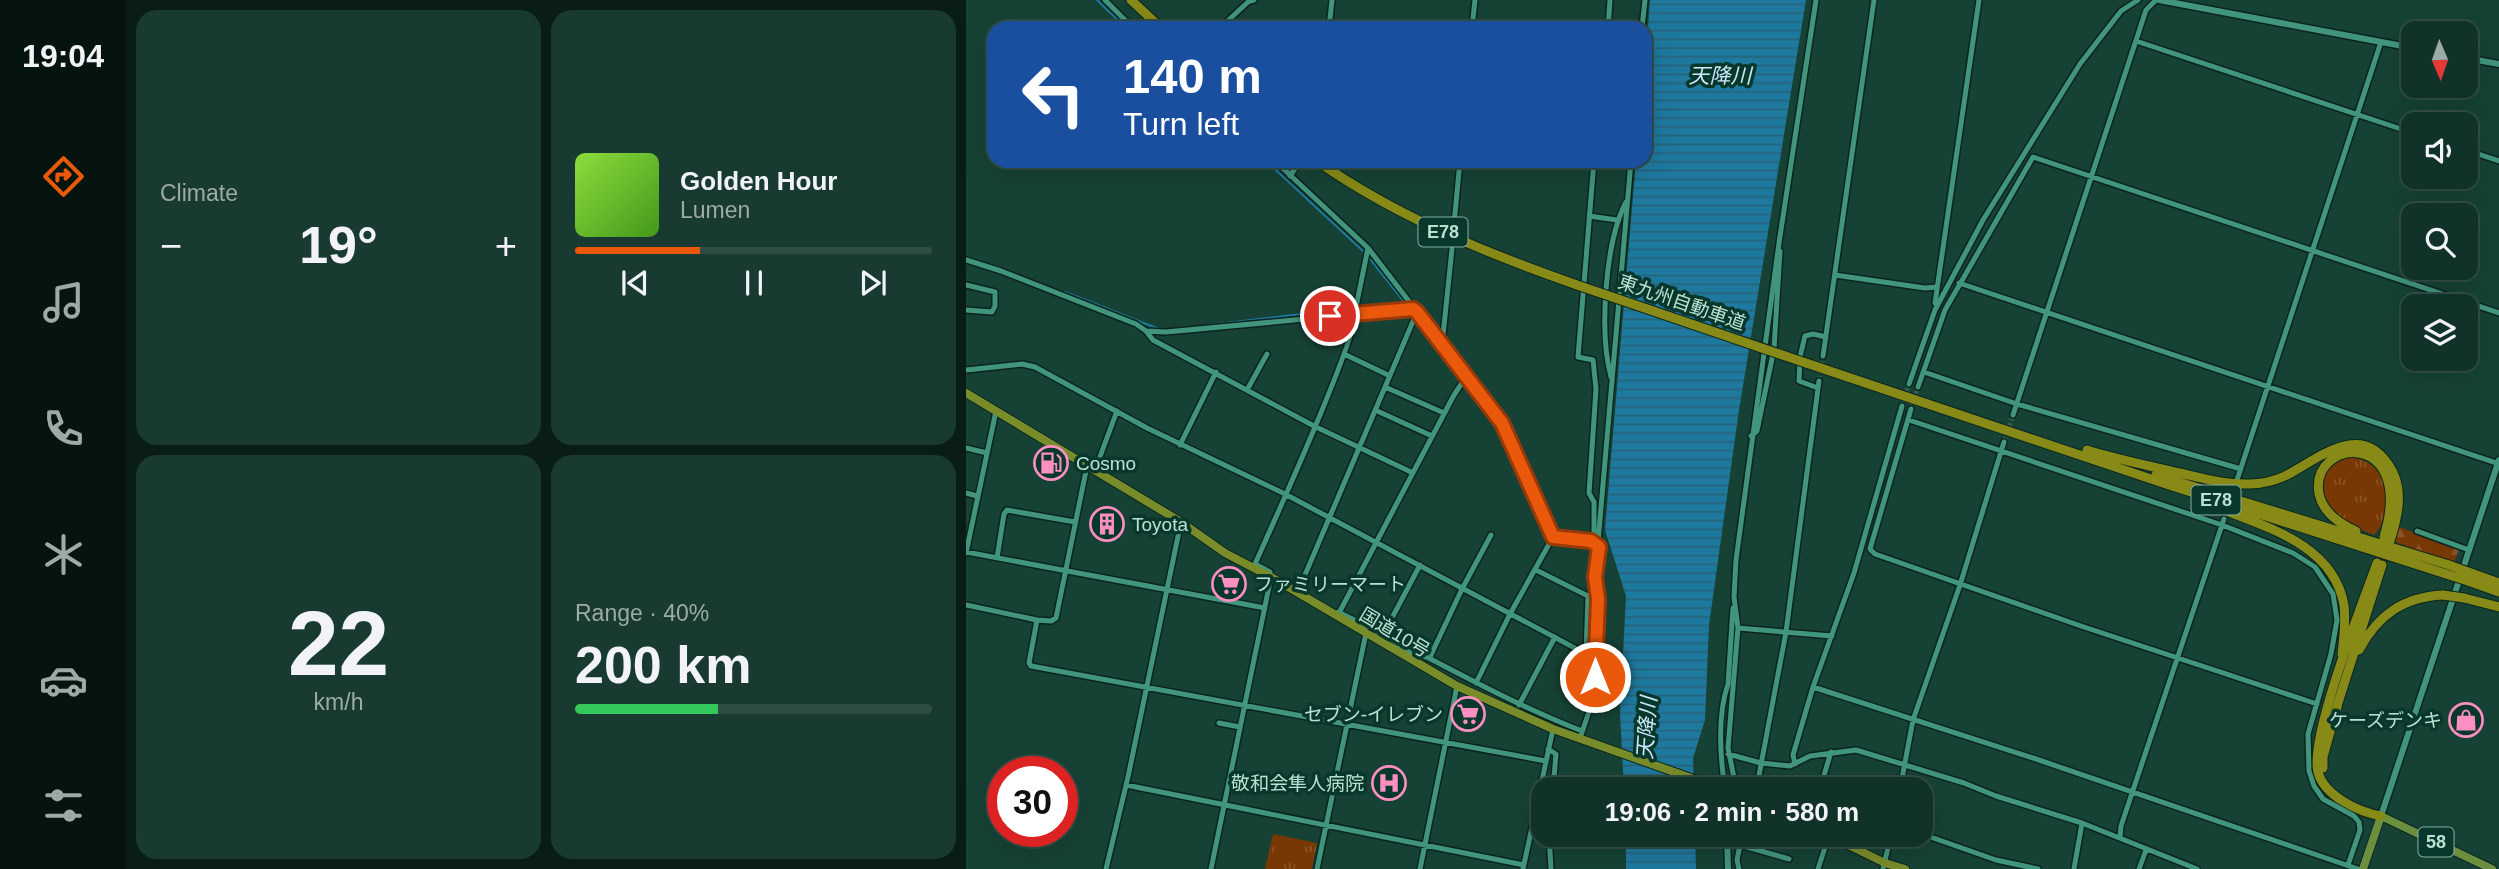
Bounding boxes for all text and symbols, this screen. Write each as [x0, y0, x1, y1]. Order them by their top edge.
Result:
north arrow [2401, 21, 2478, 98]
map controls [2401, 21, 2478, 371]
text: 19:04 [22, 38, 104, 74]
icon: left [1008, 49, 1099, 140]
text: 140 m [1123, 49, 1262, 103]
water label: 天降川 [1689, 64, 1753, 87]
text: Turn left [1123, 106, 1239, 142]
button: sound [2401, 112, 2478, 189]
icon: directions [39, 152, 88, 201]
text: Golden Hour [680, 166, 837, 196]
text: Climate [160, 180, 238, 206]
text: Lumen [680, 197, 750, 223]
button: search [2401, 203, 2478, 280]
text: 19° [299, 216, 378, 274]
road number: E78 [1418, 218, 1468, 246]
text: − [160, 225, 182, 267]
text: + [495, 225, 517, 267]
icon: previous [616, 264, 654, 302]
icon: pause [735, 264, 773, 302]
icon: next [854, 264, 892, 302]
street label: 東九州自動車道 [1616, 271, 1748, 334]
icon: music [39, 278, 88, 327]
pin [1300, 286, 1360, 346]
button: layers [2401, 294, 2478, 371]
icon: arrive [1311, 297, 1349, 335]
icon: phone [39, 404, 88, 453]
fuel station icon: Cosmo [1032, 444, 1070, 482]
place label: Cosmo [1076, 453, 1136, 474]
road number: E78 [2192, 486, 2240, 514]
building icon: Toyota [1088, 505, 1126, 543]
place label: Toyota [1132, 514, 1188, 535]
icon: climate [39, 530, 88, 579]
supermarket icon: ファミリーマート [1210, 565, 1248, 603]
place label: ファミリーマート [1254, 574, 1406, 595]
text: 22 [288, 593, 389, 694]
text: Range · 40% [575, 600, 709, 626]
street label: 国道10号 [1356, 603, 1434, 662]
text: 200 km [575, 636, 751, 694]
position arrow [1558, 640, 1632, 714]
icon: car [39, 656, 88, 705]
text: km/h [314, 689, 363, 715]
water label: 天降川 [1633, 694, 1660, 760]
supermarket icon: セブン-イレブン [1449, 695, 1487, 733]
shop icon: ケーズデンキ [2447, 701, 2485, 739]
place label: セブン-イレブン [1304, 704, 1443, 725]
place label: ケーズデンキ [2329, 710, 2442, 731]
speed limit sign: 30 [987, 756, 1078, 847]
hospital icon: 敬和会隼人病院 [1370, 764, 1408, 802]
place label: 敬和会隼人病院 [1231, 773, 1364, 794]
icon: filters [39, 781, 88, 830]
text: 19:06 · 2 min · 580 m [1605, 797, 1859, 827]
road number: 58 [2418, 828, 2454, 856]

